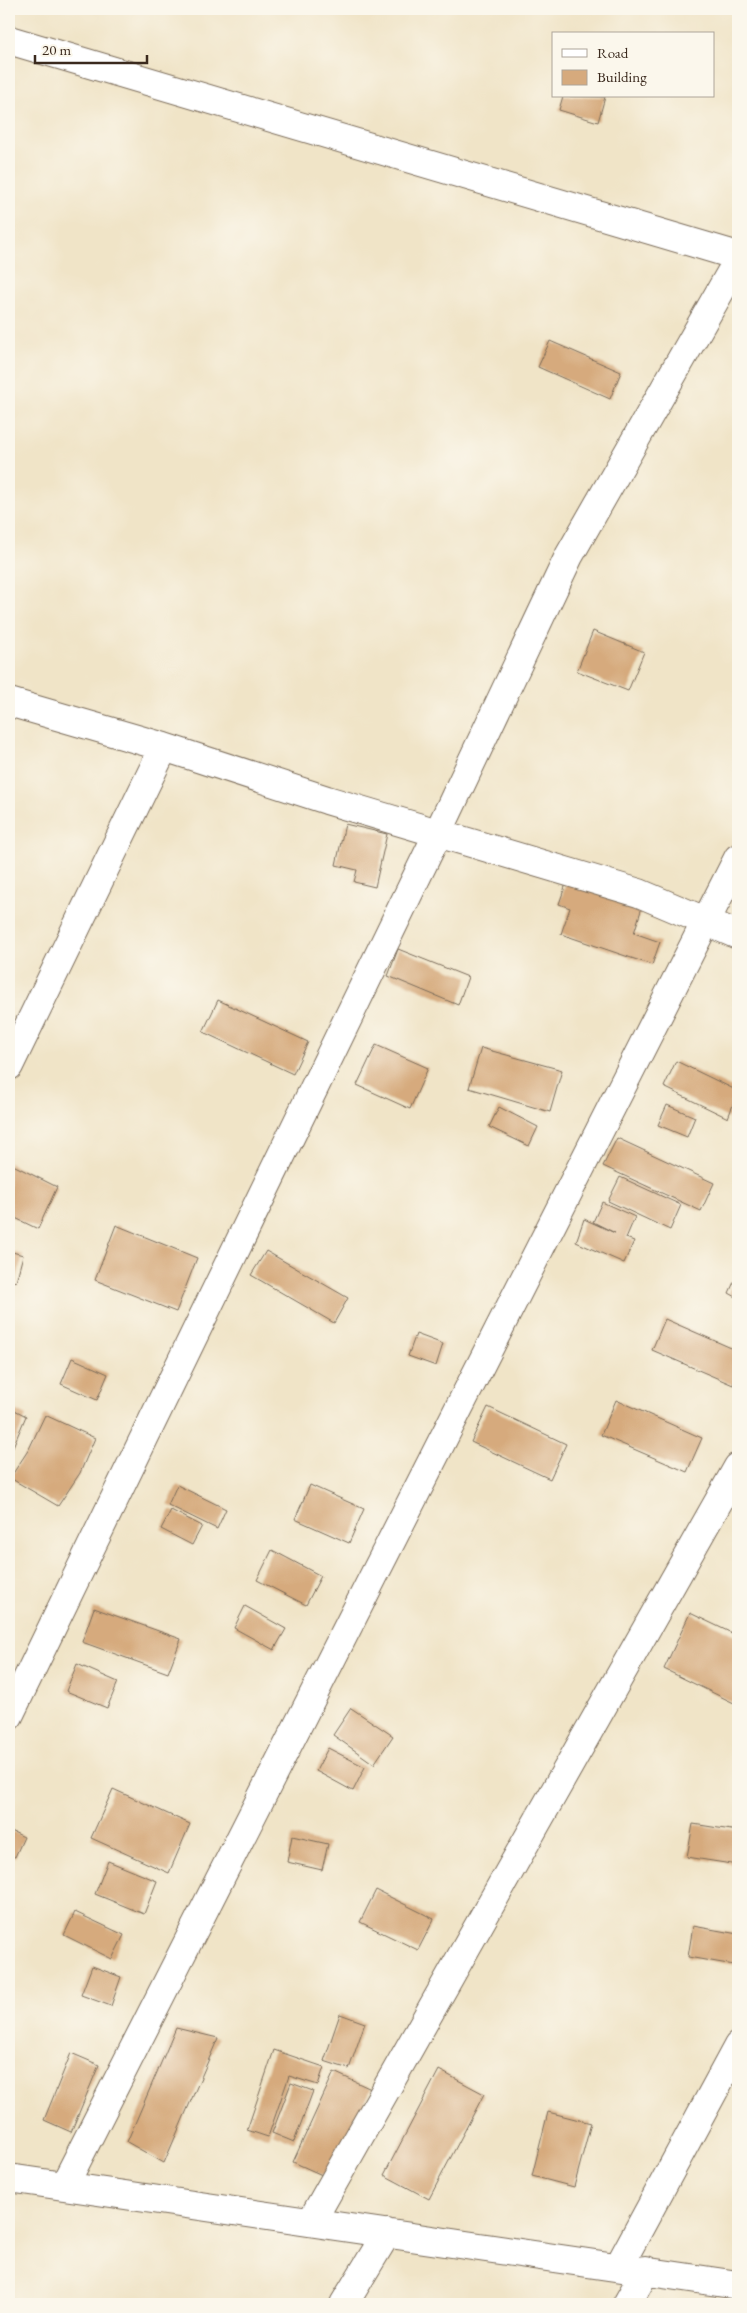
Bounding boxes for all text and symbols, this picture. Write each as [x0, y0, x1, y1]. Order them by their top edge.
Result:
scale bar [35, 32, 148, 64]
legend [552, 32, 714, 98]
text: 20 m [42, 40, 71, 59]
text: Road [597, 43, 629, 62]
text: Building [597, 67, 647, 86]

